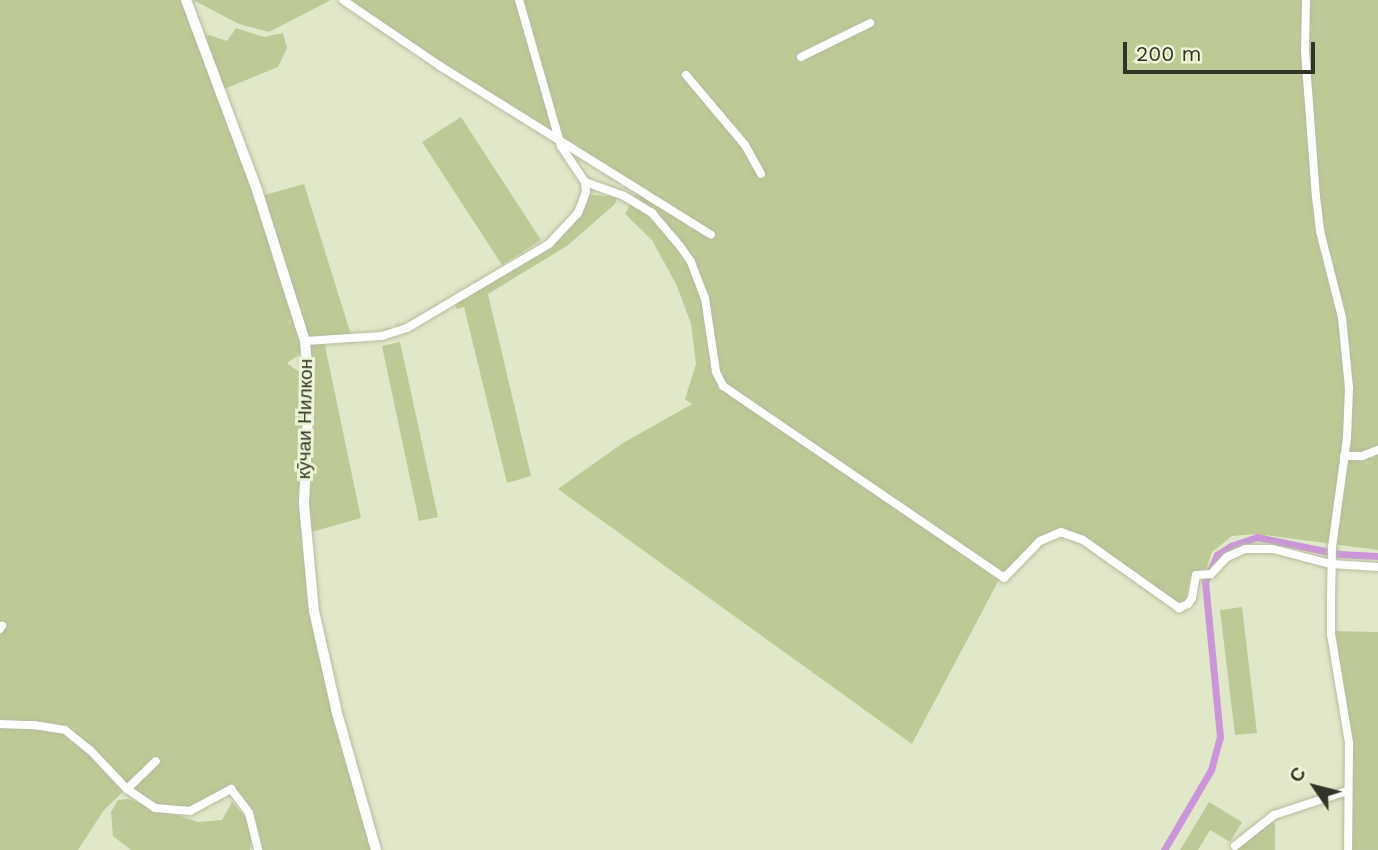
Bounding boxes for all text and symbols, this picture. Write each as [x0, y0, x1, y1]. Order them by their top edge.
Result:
scale bar [1126, 28, 1318, 72]
text: 200 m [1136, 41, 1202, 66]
street label: кӯчаи Нилкон [293, 359, 317, 479]
north arrow [1280, 752, 1350, 822]
text: С [1284, 762, 1311, 787]

